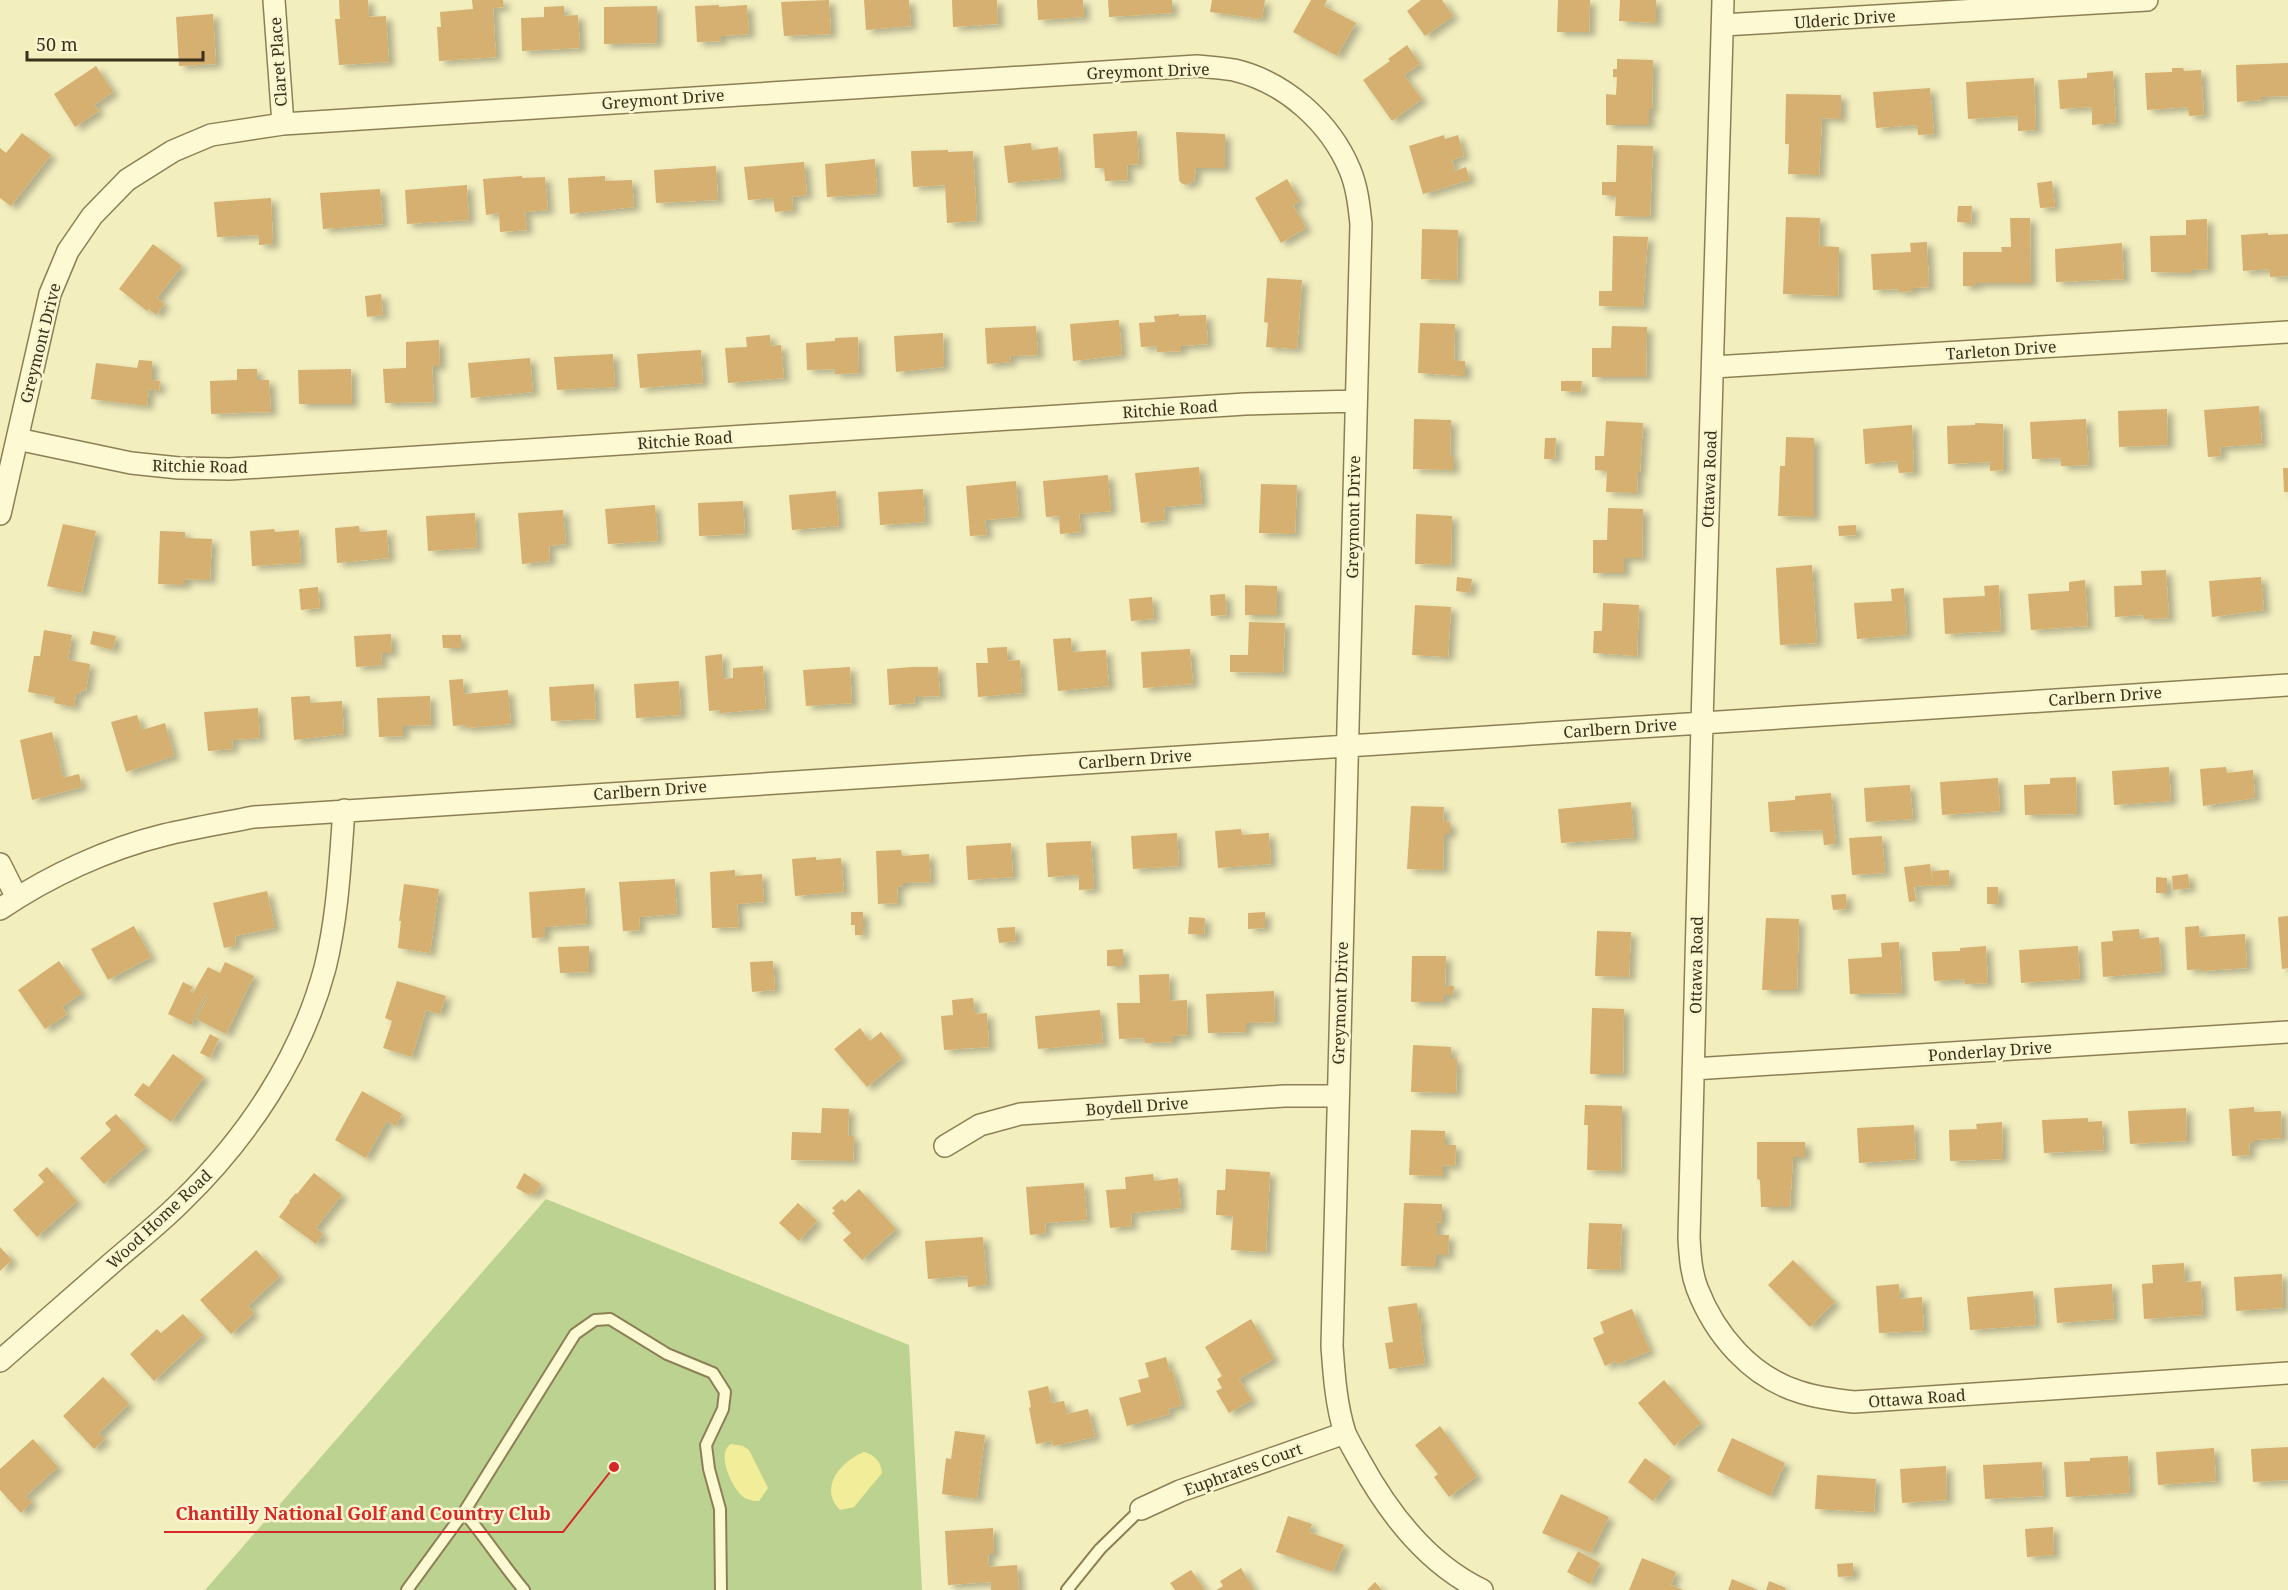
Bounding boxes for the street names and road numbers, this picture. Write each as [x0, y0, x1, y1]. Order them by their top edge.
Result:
street label: Ulderic Drive [1794, 4, 1896, 34]
street label: Claret Place [264, 16, 292, 108]
street label: Greymont Drive [1086, 58, 1210, 84]
street label: Greymont Drive [601, 84, 725, 114]
street label: Greymont Drive [14, 281, 66, 405]
street label: Tarleton Drive [1945, 335, 2057, 365]
street label: Ritchie Road [1122, 395, 1219, 423]
street label: Ritchie Road [637, 426, 734, 454]
street label: Ottawa Road [1696, 430, 1722, 528]
street label: Ritchie Road [152, 454, 248, 478]
street label: Greymont Drive [1341, 455, 1365, 579]
street label: Carlbern Drive [2047, 681, 2163, 711]
street label: Carlbern Drive [1562, 713, 1678, 743]
street label: Carlbern Drive [1077, 744, 1193, 774]
street label: Carlbern Drive [592, 775, 708, 805]
street label: Ottawa Road [1684, 916, 1708, 1014]
street label: Greymont Drive [1327, 941, 1353, 1065]
street label: Ponderlay Drive [1927, 1036, 2053, 1066]
street label: Boydell Drive [1085, 1091, 1189, 1121]
street label: Wood Home Road [102, 1164, 217, 1274]
street label: Ottawa Road [1868, 1384, 1967, 1412]
street label: Euphrates Court [1181, 1437, 1306, 1501]

